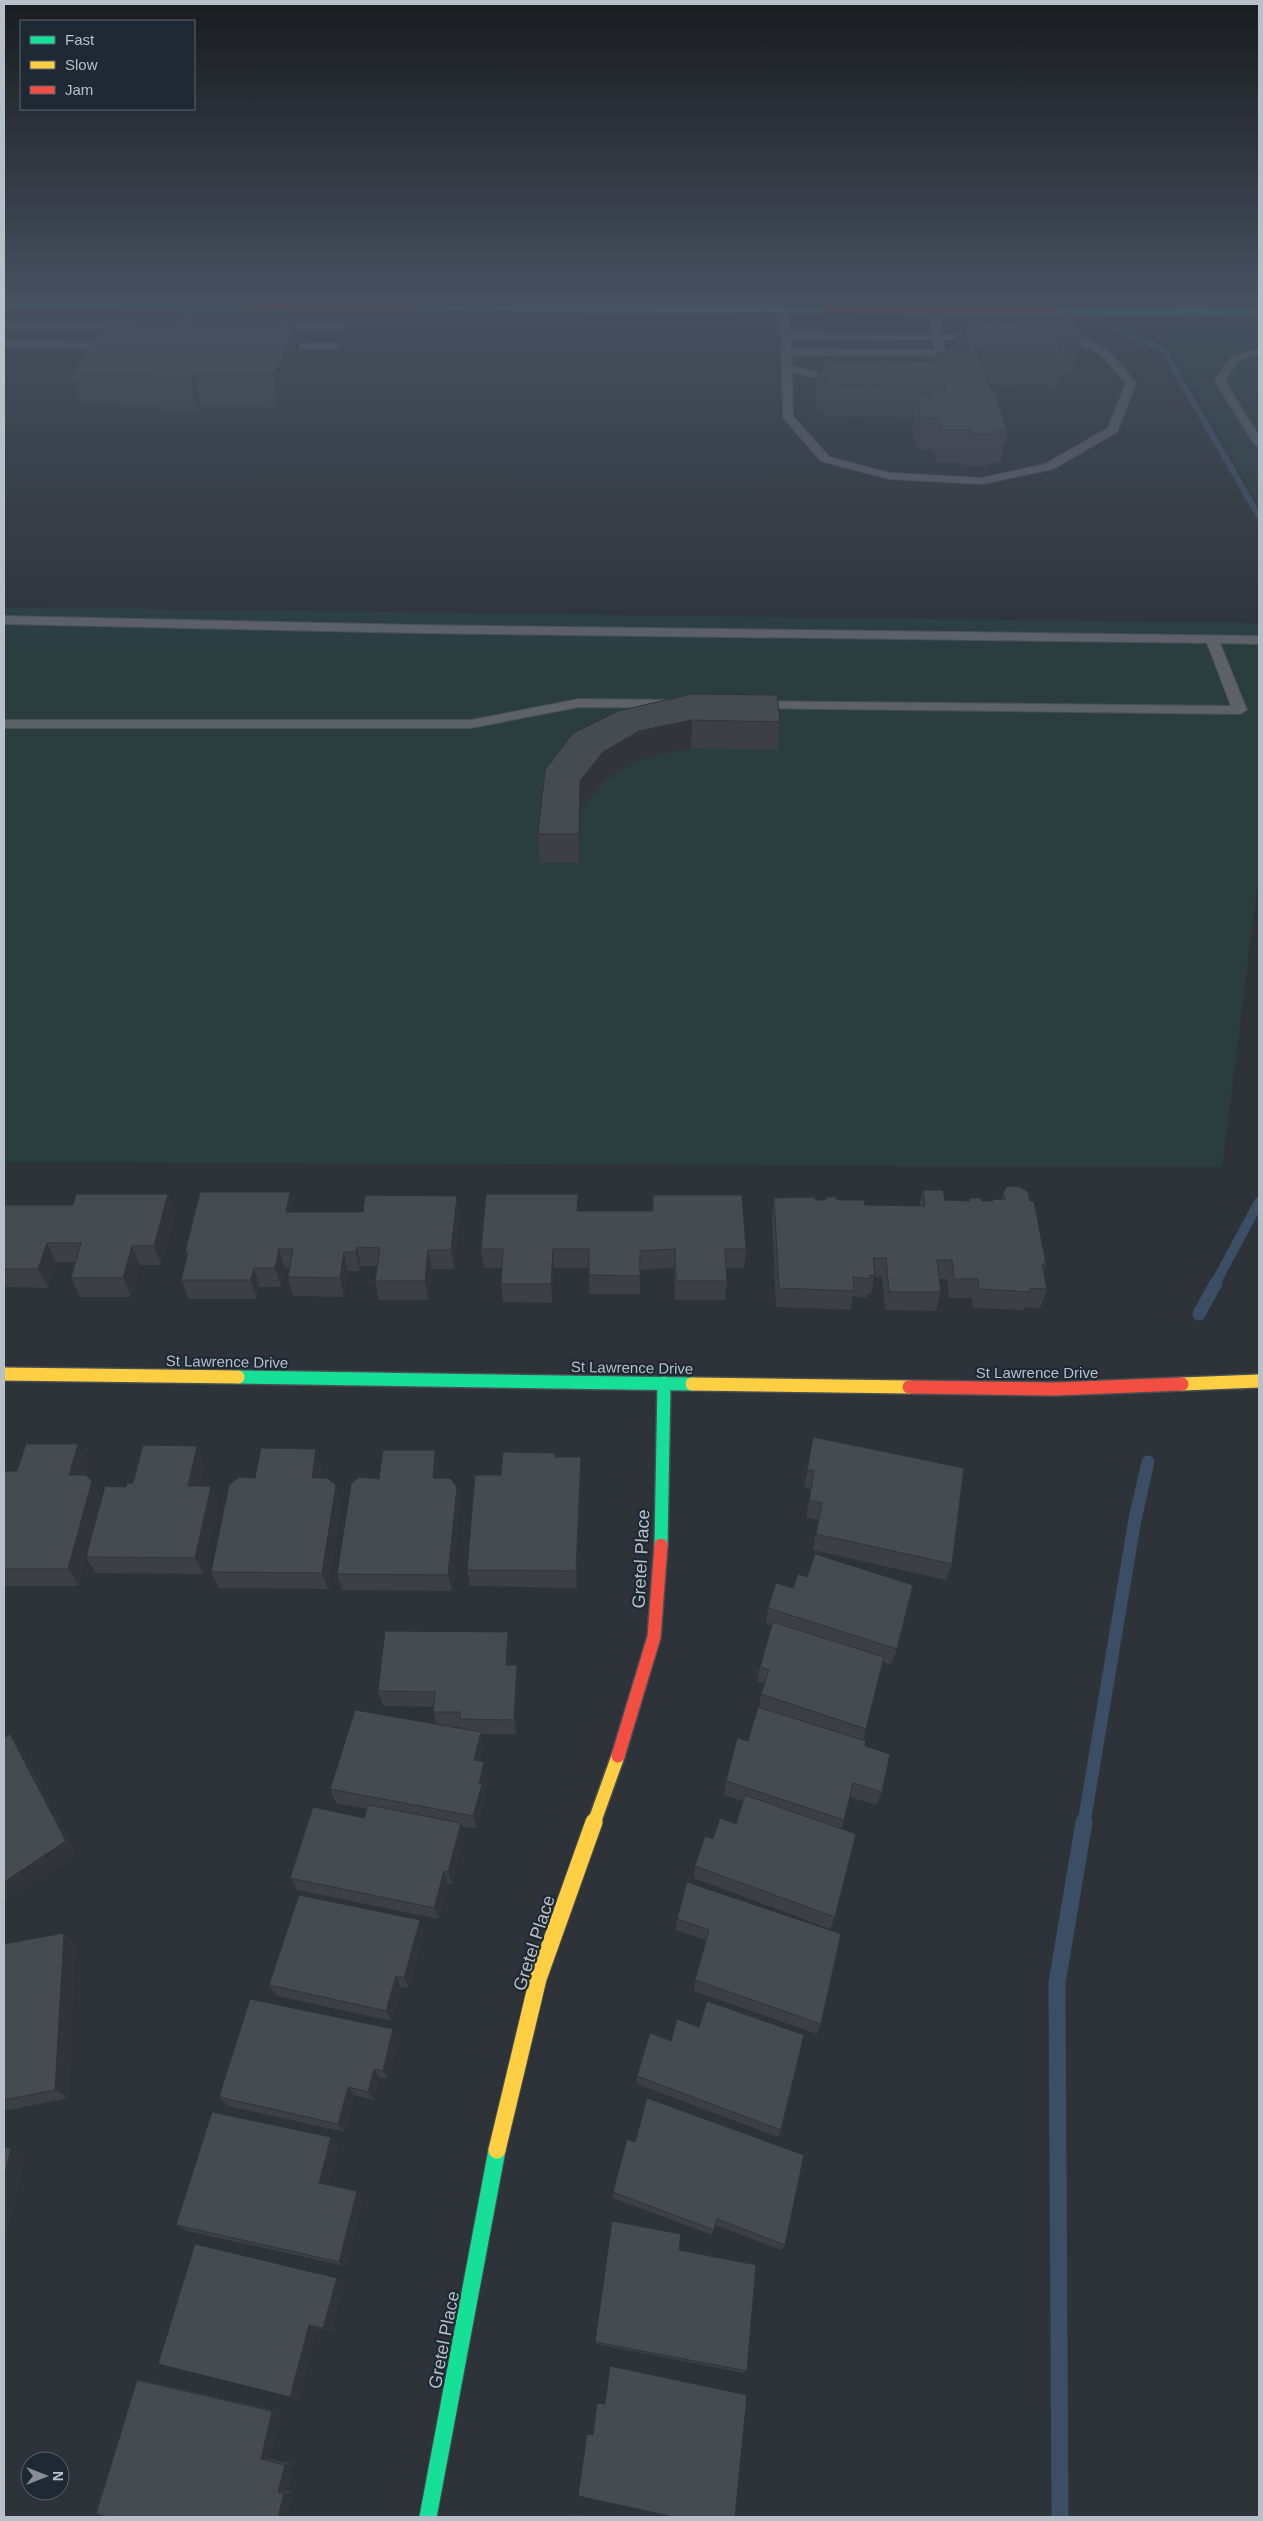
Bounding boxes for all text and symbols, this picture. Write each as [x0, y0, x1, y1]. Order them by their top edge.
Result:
legend [20, 20, 195, 110]
text: Fast [65, 31, 95, 48]
text: Slow [65, 56, 98, 73]
text: Jam [65, 81, 93, 98]
street label: St Lawrence Drive [166, 1352, 288, 1371]
street label: St Lawrence Drive [571, 1358, 693, 1377]
street label: St Lawrence Drive [976, 1364, 1098, 1381]
street label: Gretel Place [628, 1509, 654, 1609]
street label: Gretel Place [509, 1893, 559, 1993]
street label: Gretel Place [425, 2289, 463, 2391]
north arrow [20, 2451, 70, 2501]
text: N [50, 2471, 66, 2481]

